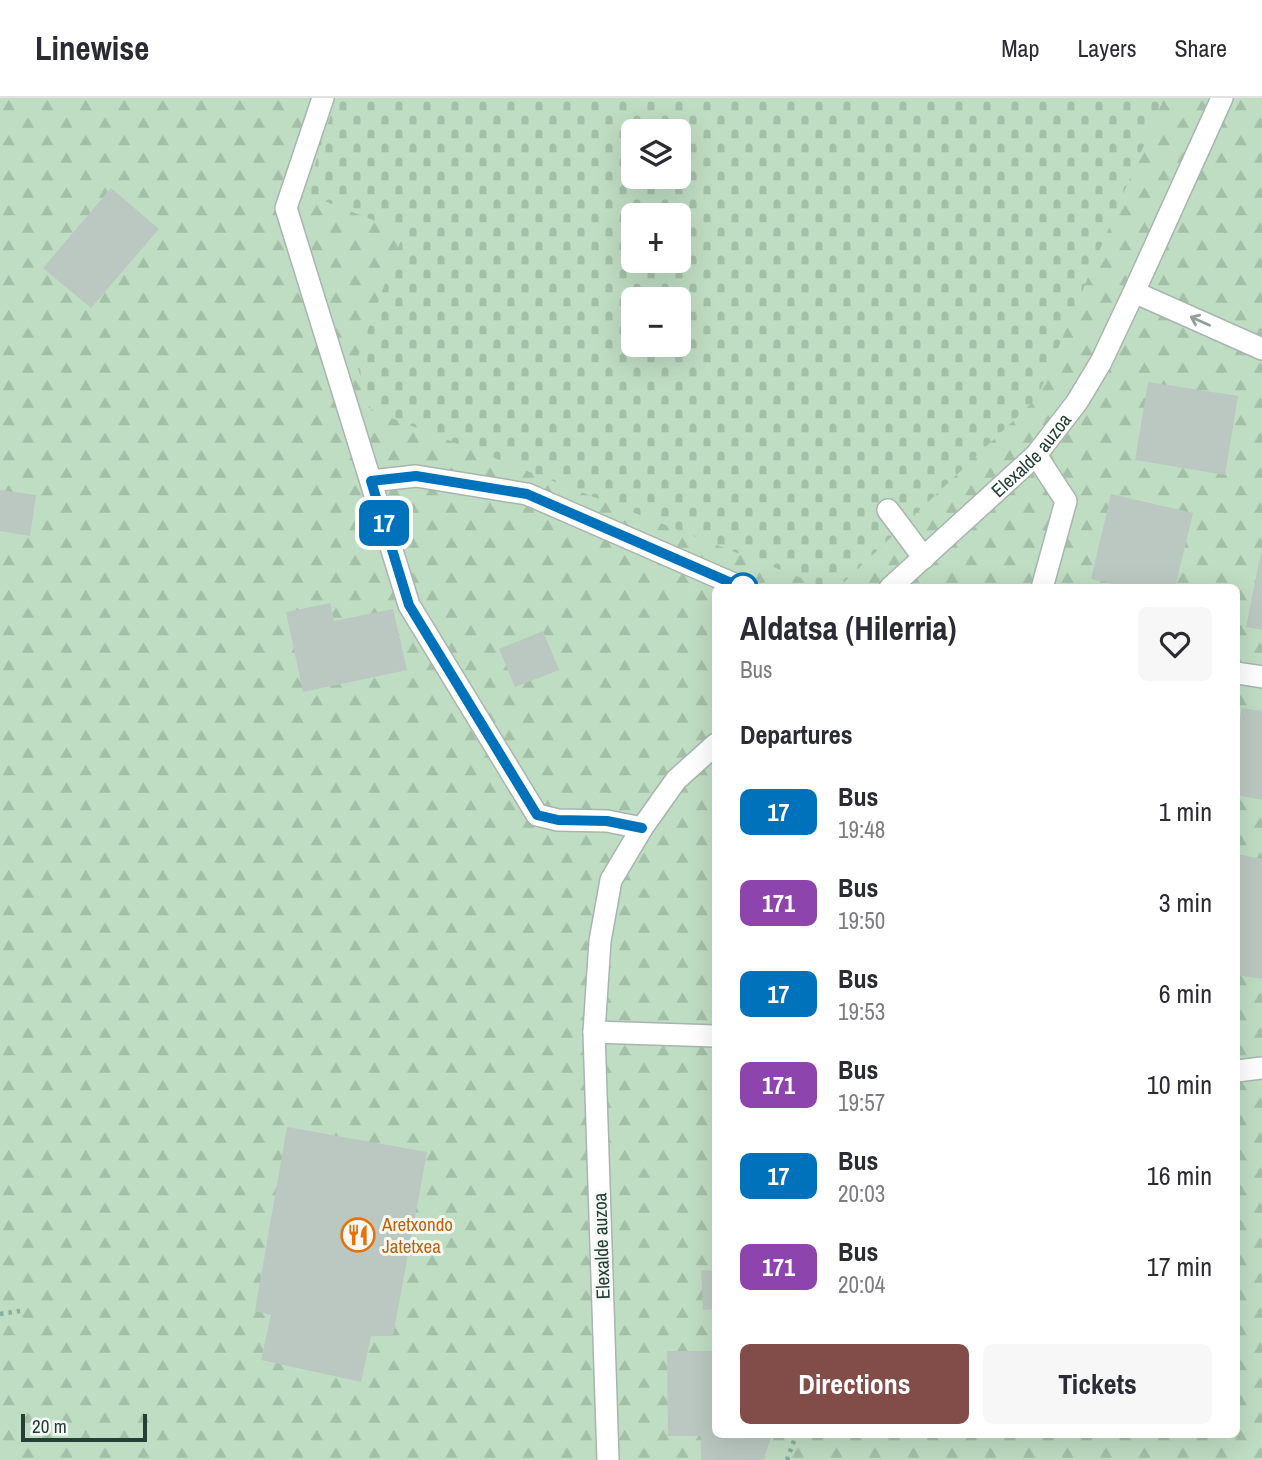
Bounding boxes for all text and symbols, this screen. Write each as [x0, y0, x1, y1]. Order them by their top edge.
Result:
text: Linewise [35, 26, 149, 70]
text: Map [1001, 32, 1039, 64]
text: Layers [1077, 32, 1136, 64]
text: Share [1174, 32, 1227, 64]
map controls [621, 119, 691, 357]
button: layers [621, 119, 691, 189]
button: + [621, 203, 691, 273]
button: − [621, 287, 691, 357]
one-way arrow [1190, 314, 1211, 327]
street label: Elexalde auzoa [985, 407, 1077, 503]
line badge: 17 [352, 500, 416, 546]
text: 17 [373, 507, 395, 539]
unlabelled marker [728, 573, 758, 603]
text: Aldatsa (Hilerria) [740, 606, 957, 650]
button: heart [1138, 607, 1212, 681]
text: Bus [740, 654, 773, 685]
text: Departures [740, 717, 853, 752]
text: Bus [838, 779, 878, 814]
text: 1 min [1159, 794, 1212, 829]
text: 17 [768, 796, 789, 828]
text: 19:48 [838, 814, 885, 845]
text: Bus [838, 870, 878, 905]
text: 3 min [1159, 885, 1212, 920]
text: 171 [762, 887, 795, 919]
text: 19:50 [838, 905, 885, 936]
text: Bus [838, 961, 878, 996]
text: 6 min [1159, 976, 1212, 1011]
text: 17 [768, 978, 789, 1010]
text: 19:53 [838, 996, 885, 1027]
text: Bus [838, 1052, 878, 1087]
text: 10 min [1147, 1067, 1212, 1102]
text: 171 [762, 1069, 795, 1101]
text: 19:57 [838, 1087, 885, 1118]
text: Bus [838, 1143, 878, 1178]
text: 16 min [1147, 1158, 1212, 1193]
text: 17 [768, 1160, 789, 1192]
text: 20:03 [838, 1178, 885, 1209]
street label: Elexalde auzoa [586, 1192, 616, 1300]
place label: Aretxondo Jatetxea [381, 1211, 453, 1259]
restaurant icon: Aretxondo Jatetxea [339, 1216, 377, 1254]
text: Bus [838, 1234, 878, 1269]
text: 17 min [1147, 1249, 1212, 1284]
text: 171 [762, 1251, 795, 1283]
text: 20:04 [838, 1269, 885, 1300]
button: Directions [740, 1344, 969, 1424]
button: Tickets [983, 1344, 1212, 1424]
scale bar [21, 1411, 147, 1443]
text: 20 m [32, 1413, 67, 1439]

